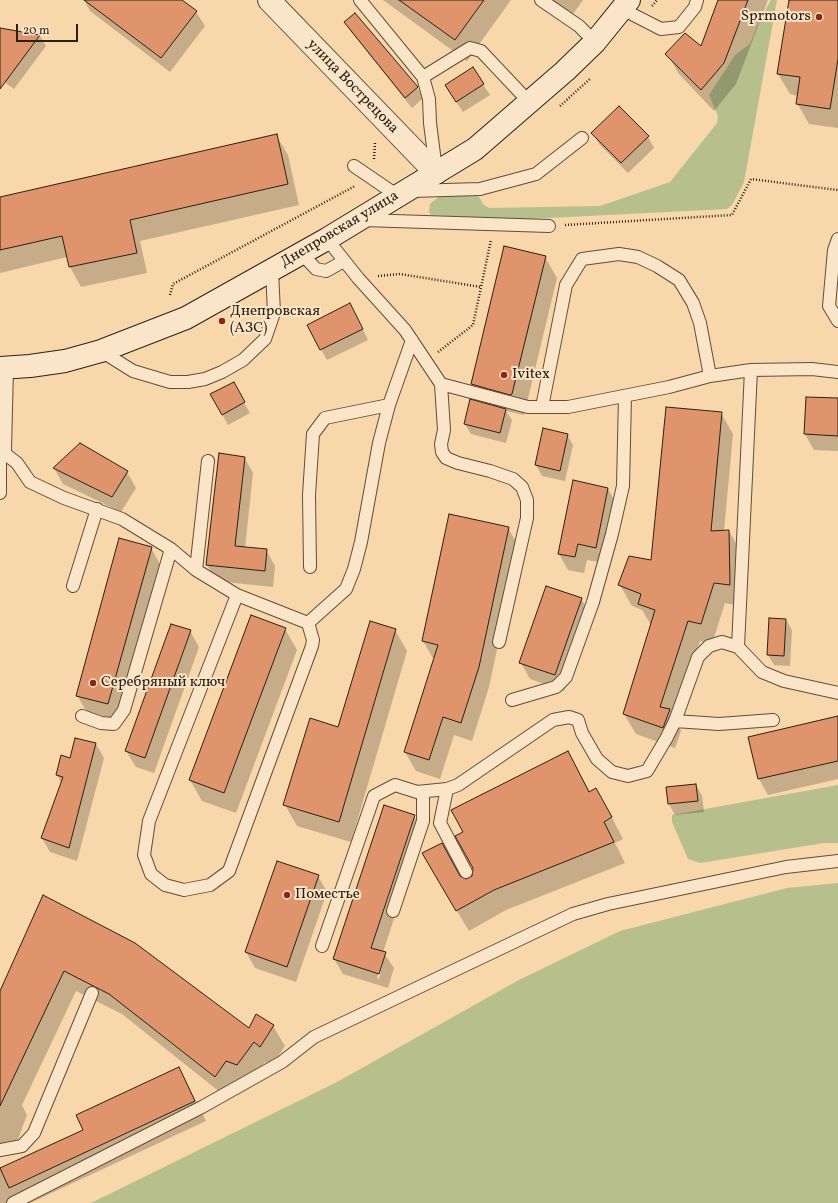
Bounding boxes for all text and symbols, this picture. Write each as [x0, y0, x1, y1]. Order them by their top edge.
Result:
place label: Sprmotors [741, 8, 811, 26]
marker: Sprmotors [814, 12, 824, 22]
scale bar [18, 16, 80, 42]
text: 20 m [23, 23, 50, 39]
street label: улица Вострецова [302, 36, 402, 138]
street label: Днепровская улица [278, 188, 402, 272]
place label: Днепровская (АЗС) [230, 303, 320, 338]
marker: Днепровская (АЗС) [217, 316, 227, 326]
place label: Ivitex [512, 366, 550, 384]
marker: Ivitex [499, 370, 509, 380]
place label: Серебряный ключ [101, 674, 225, 692]
marker: Серебряный ключ [88, 678, 98, 688]
place label: Поместье [295, 886, 360, 904]
marker: Поместье [282, 890, 292, 900]

